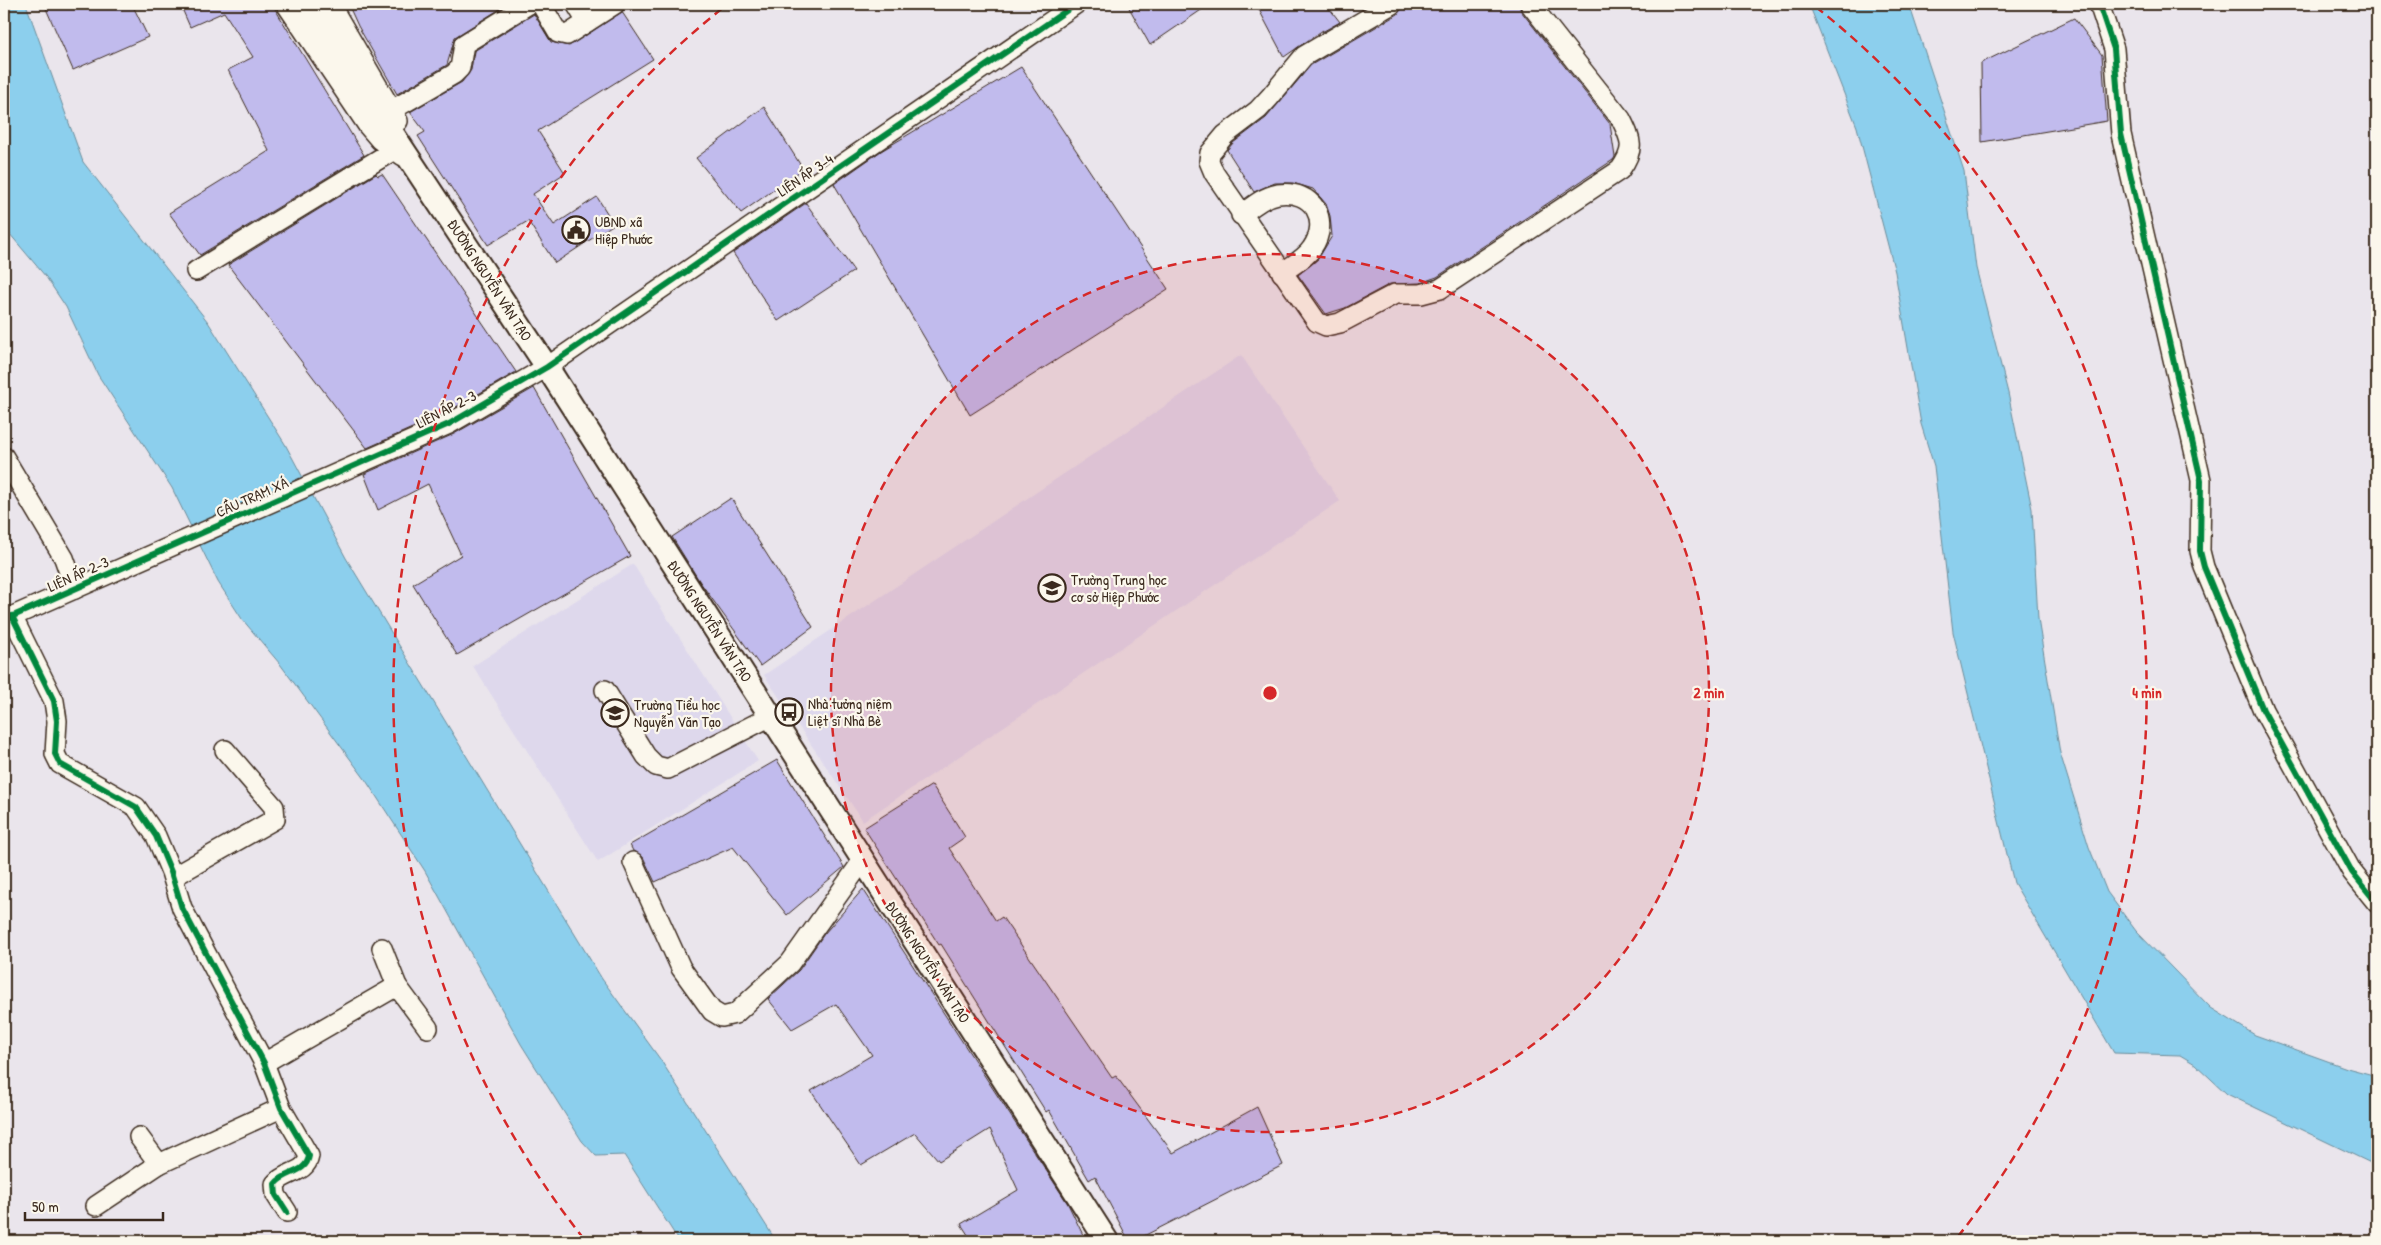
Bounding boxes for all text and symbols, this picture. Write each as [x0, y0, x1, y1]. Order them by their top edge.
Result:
street label: LIÊN ẤP 3-4 [773, 148, 838, 201]
place label: UBND xã Hiệp Phước [595, 211, 653, 249]
street label: ĐƯỜNG NGUYỄN VĂN TẠO [443, 215, 537, 345]
public building icon: UBND xã Hiệp Phước [561, 215, 591, 245]
street label: LIÊN ẤP 2-3 [412, 385, 480, 433]
street label: CẦU TRẠM XÁ [213, 471, 292, 522]
street label: LIÊN ẤP 2-3 [44, 551, 112, 597]
street label: ĐƯỜNG NGUYỄN VĂN TẠO [663, 556, 757, 686]
place label: Trường Trung học cơ sở Hiệp Phước [1071, 569, 1167, 607]
school or university icon: Trường Trung học cơ sở Hiệp Phước [1037, 573, 1067, 603]
text: 2 min [1694, 682, 1725, 703]
text: 4 min [2132, 682, 2162, 703]
centre of rings [1261, 684, 1279, 702]
place label: Nhà tưởng niệm Liệt sĩ Nhà Bè [808, 693, 892, 731]
place label: Trường Tiểu học Nguyễn Văn Tạo [634, 694, 721, 732]
bus stop icon: Nhà tưởng niệm Liệt sĩ Nhà Bè [774, 697, 804, 727]
school or university icon: Trường Tiểu học Nguyễn Văn Tạo [600, 698, 630, 728]
street label: ĐƯỜNG NGUYỄN VĂN TẠO [881, 897, 975, 1027]
scale bar [25, 1190, 162, 1222]
text: 50 m [32, 1196, 59, 1217]

